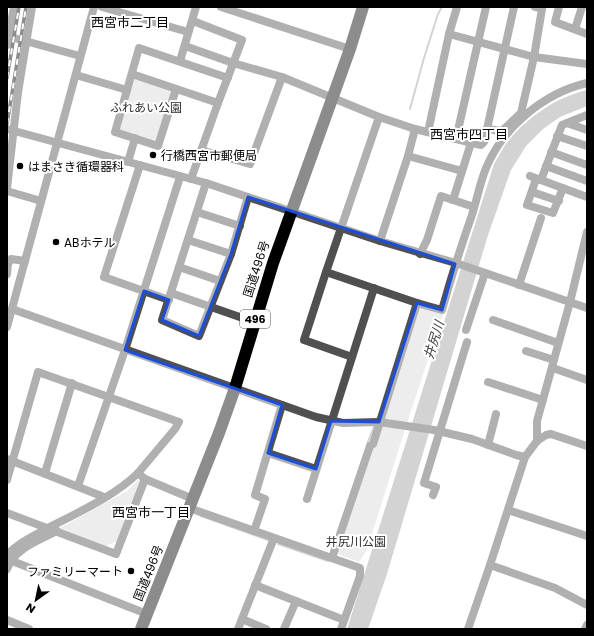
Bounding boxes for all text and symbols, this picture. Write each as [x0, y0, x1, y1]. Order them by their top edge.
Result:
district label: 西宮市二丁目 [91, 13, 169, 32]
park label: ふれあい公園 [110, 99, 182, 116]
district label: 西宮市四丁目 [430, 125, 508, 144]
place label: 行橋西宮市郵便局 [161, 147, 257, 164]
marker: 行橋西宮市郵便局 [148, 150, 158, 160]
place label: はまさき循環器科 [28, 158, 124, 175]
marker: はまさき循環器科 [15, 161, 25, 171]
place label: ABホテル [64, 234, 115, 251]
marker: ABホテル [51, 237, 61, 247]
street label: 国道496号 [239, 238, 273, 300]
road number: 496 [240, 310, 270, 328]
water label: 井尻川 [419, 317, 449, 361]
district label: 西宮市一丁目 [112, 503, 190, 522]
park label: 井尻川公園 [326, 533, 386, 550]
street label: 国道496号 [129, 543, 167, 603]
place label: ファミリーマート [27, 563, 123, 580]
marker: ファミリーマート [126, 566, 136, 576]
north arrow [16, 580, 56, 620]
text: N [23, 599, 38, 617]

